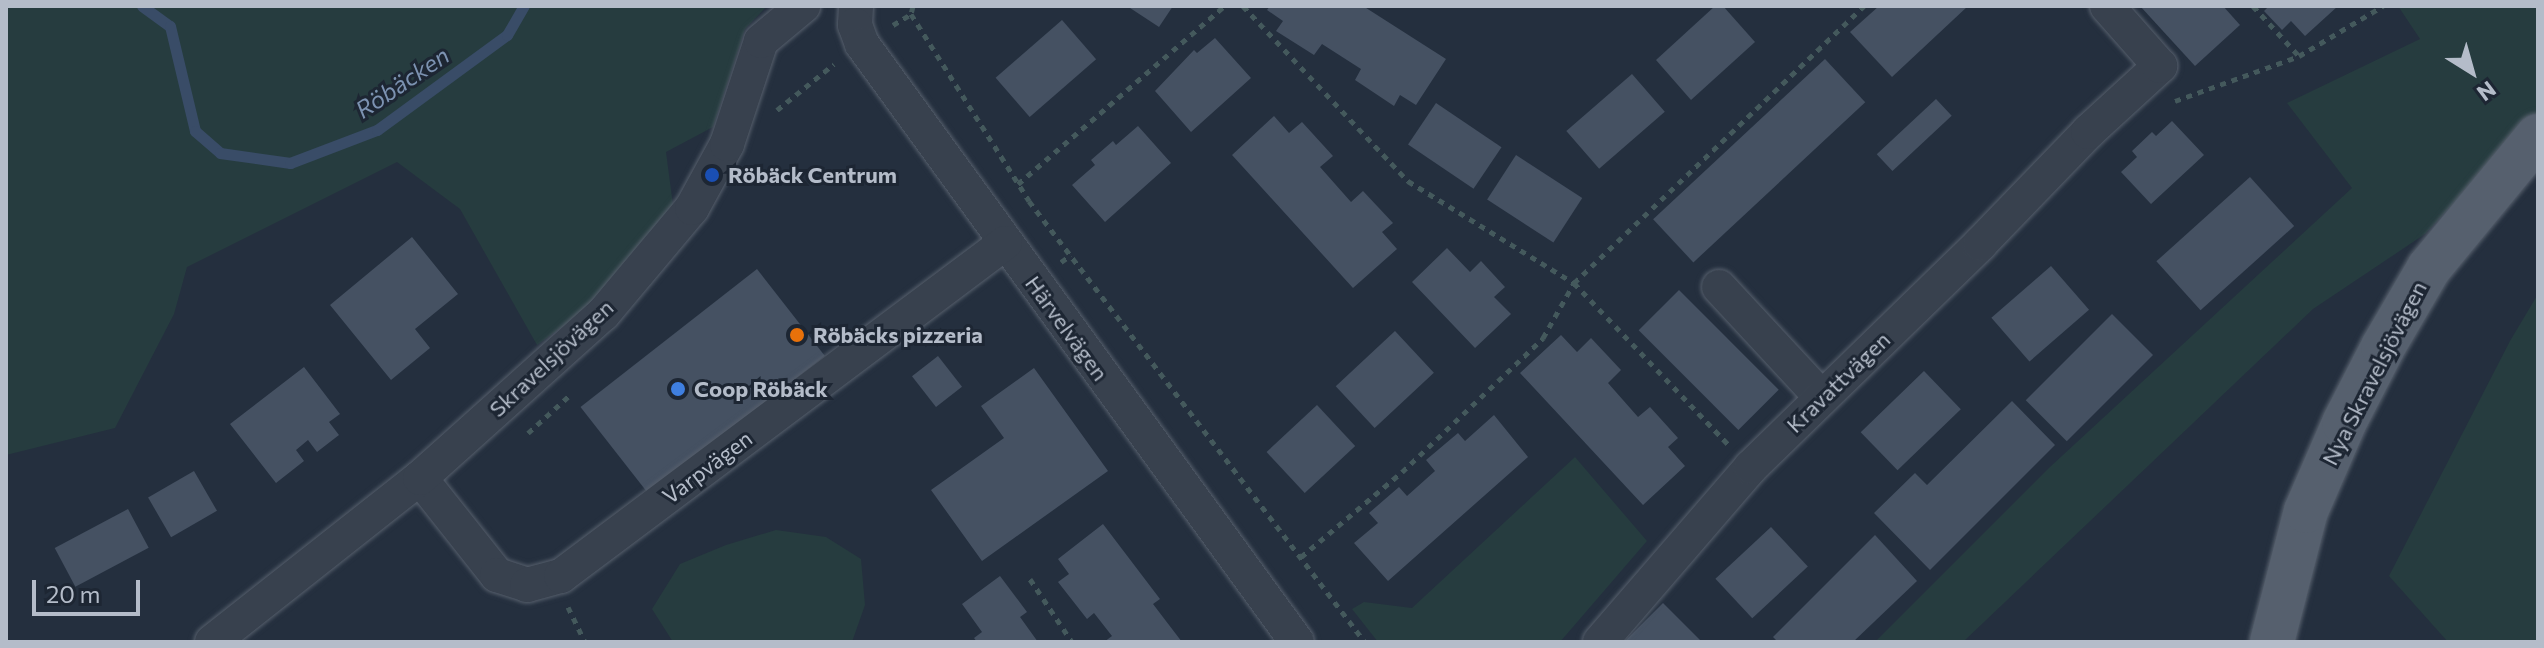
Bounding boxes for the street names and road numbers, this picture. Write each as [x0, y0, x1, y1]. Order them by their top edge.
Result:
street label: Härvelvägen [1020, 270, 1114, 386]
street label: Nya Skravelsjövägen [2316, 277, 2432, 469]
street label: Skravelsjövägen [484, 294, 618, 422]
street label: Kravattvägen [1781, 326, 1895, 438]
street label: Varpvägen [657, 425, 757, 509]

